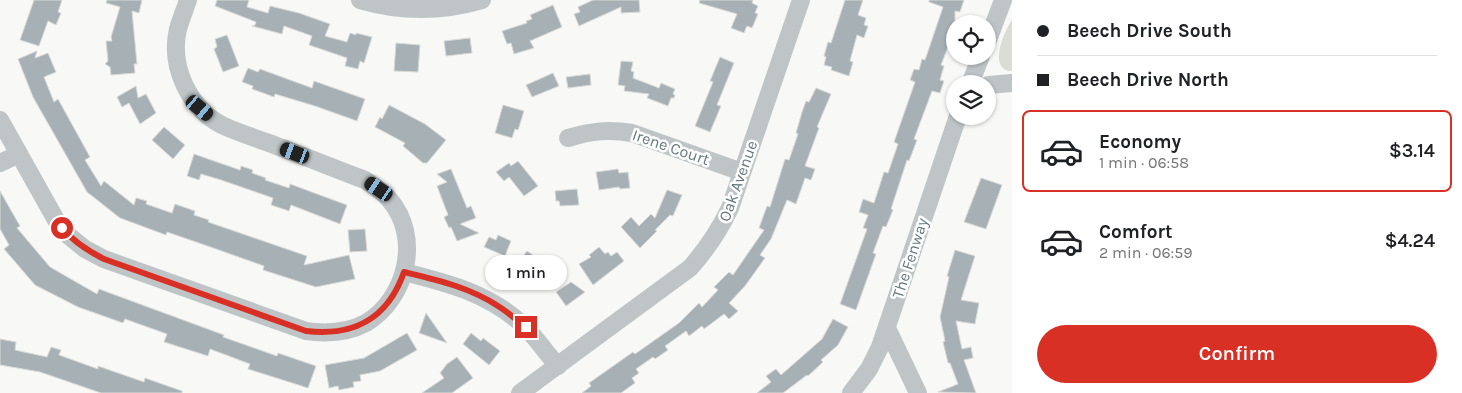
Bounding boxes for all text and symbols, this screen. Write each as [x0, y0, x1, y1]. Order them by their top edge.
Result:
map controls [946, 15, 996, 125]
button: locate [946, 15, 996, 65]
text: Beech Drive South [1067, 20, 1232, 42]
text: Beech Drive North [1067, 69, 1229, 91]
button: layers [946, 75, 996, 125]
car [183, 93, 216, 123]
street label: Irene Court [630, 125, 712, 169]
icon: car [1039, 129, 1084, 174]
text: Economy [1099, 131, 1181, 153]
street label: Oak Avenue [715, 138, 761, 224]
text: $3.14 [1389, 140, 1435, 162]
car [278, 141, 311, 165]
text: 1 min · 06:58 [1099, 153, 1189, 172]
car [362, 174, 395, 204]
street label: The Fenway [888, 215, 932, 301]
route start [51, 217, 73, 239]
icon: car [1039, 219, 1084, 264]
text: Comfort [1099, 221, 1173, 243]
text: $4.24 [1385, 230, 1435, 252]
text: 2 min · 06:59 [1099, 243, 1193, 262]
callout: 1 min [485, 255, 567, 290]
text: 1 min [506, 263, 546, 282]
route end [515, 316, 537, 338]
button: Confirm [1037, 325, 1437, 383]

